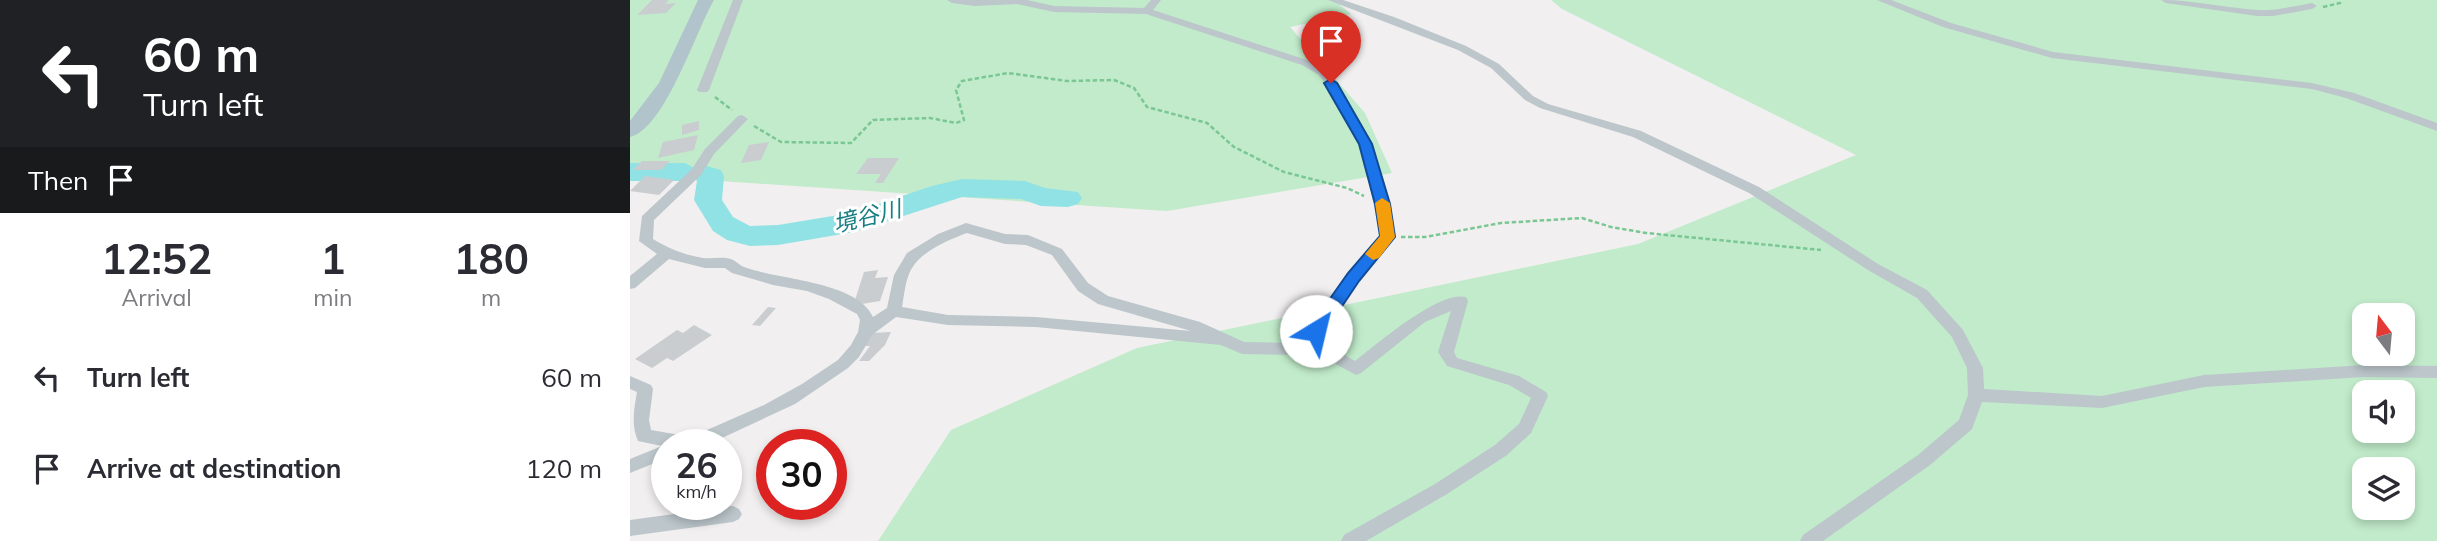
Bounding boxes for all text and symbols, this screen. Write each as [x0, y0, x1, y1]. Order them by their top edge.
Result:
pin [1301, 11, 1361, 83]
icon: arrive [1312, 22, 1350, 60]
text: 60 m [143, 23, 259, 84]
icon: left [28, 28, 119, 119]
text: Turn left [143, 84, 263, 124]
icon: arrive [102, 161, 140, 199]
text: Then [28, 164, 88, 197]
water label: 境谷川 [830, 193, 907, 238]
text: 12:52 [101, 232, 212, 285]
text: 1 [320, 232, 345, 285]
text: 180 [453, 232, 529, 285]
text: Arrival [121, 283, 192, 312]
text: min [313, 283, 352, 312]
text: m [481, 283, 501, 312]
position arrow [1279, 294, 1353, 368]
north arrow [2352, 303, 2415, 366]
map controls [2352, 303, 2415, 520]
icon: left [28, 359, 66, 397]
text: Turn left [87, 361, 189, 394]
text: 60 m [541, 361, 602, 394]
button: sound [2352, 380, 2415, 443]
speed limit sign: 30 [756, 429, 847, 520]
text: 26 [675, 443, 718, 487]
icon: arrive [28, 450, 66, 488]
text: Arrive at destination [87, 452, 342, 485]
text: 120 m [526, 452, 602, 485]
button: layers [2352, 457, 2415, 520]
text: km/h [676, 480, 717, 503]

